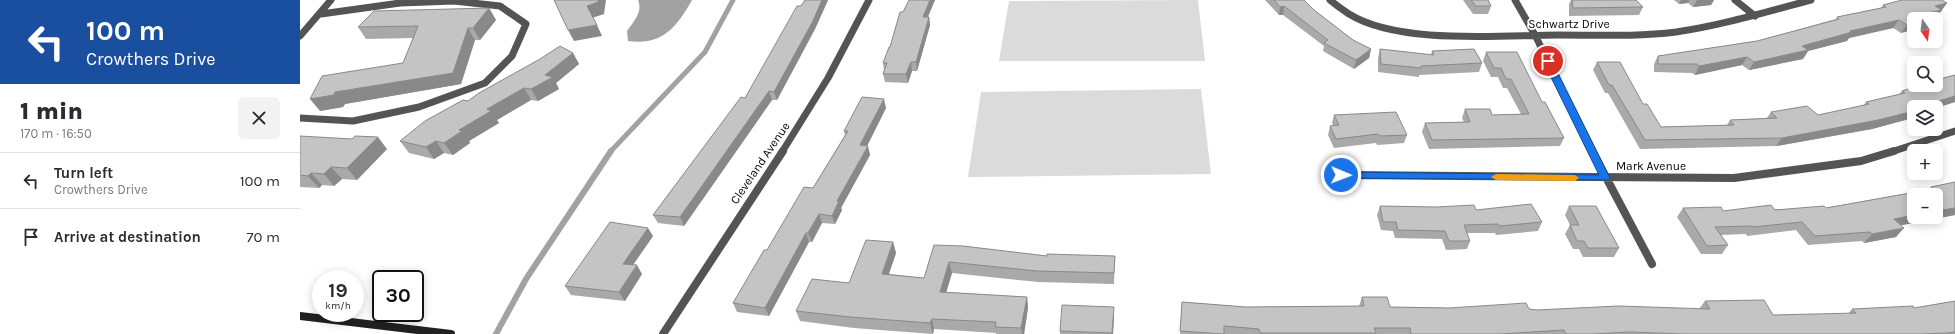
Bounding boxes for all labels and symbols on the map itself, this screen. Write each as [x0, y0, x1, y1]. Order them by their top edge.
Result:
north arrow [1907, 12, 1943, 48]
street label: Schwartz Drive [1528, 17, 1610, 31]
pin [1531, 44, 1565, 78]
street label: Cleveland Avenue [727, 119, 793, 207]
position arrow [1320, 154, 1362, 196]
street label: Mark Avenue [1616, 159, 1686, 173]
speed limit sign: 30 [372, 270, 424, 322]

